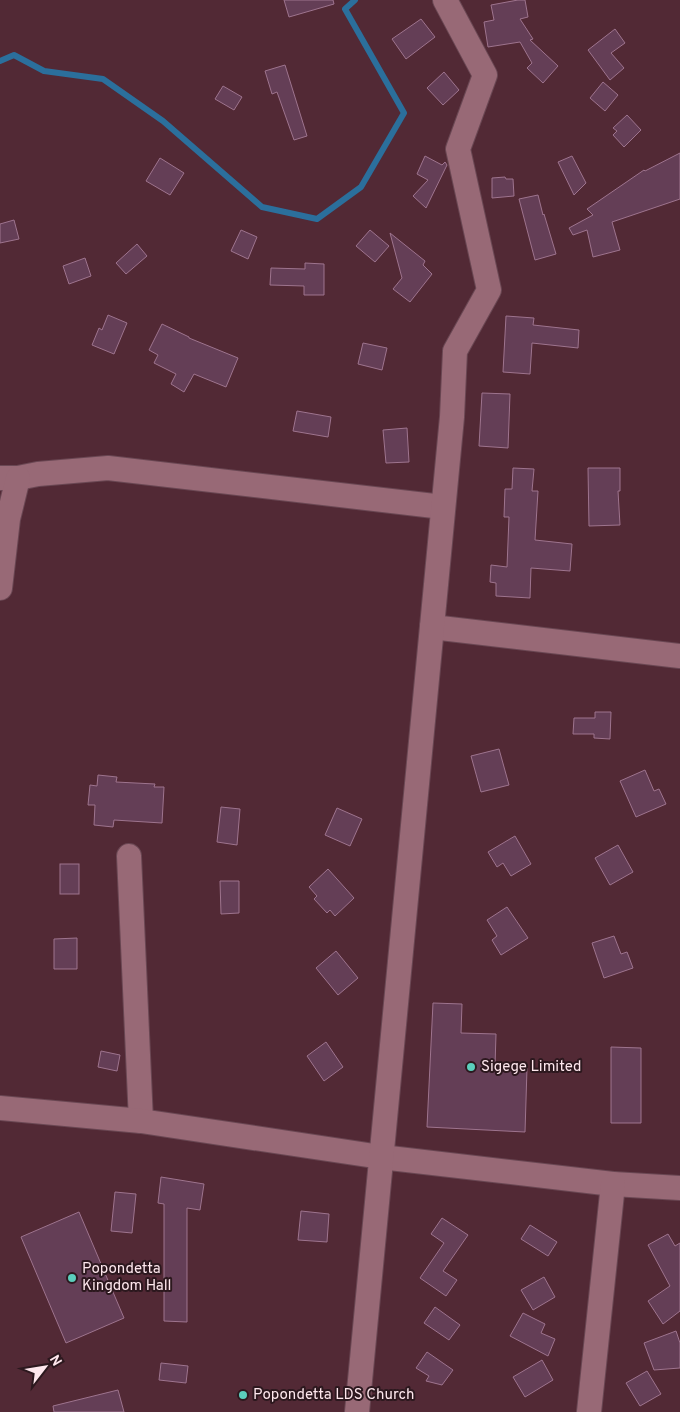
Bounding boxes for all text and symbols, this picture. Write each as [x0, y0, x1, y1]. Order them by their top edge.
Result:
place label: Sigege Limited [481, 1058, 581, 1077]
marker: Sigege Limited [465, 1061, 477, 1073]
place label: Popondetta Kingdom Hall [82, 1260, 172, 1296]
marker: Popondetta Kingdom Hall [66, 1272, 78, 1284]
north arrow [20, 1342, 70, 1392]
text: N [45, 1352, 65, 1370]
place label: Popondetta LDS Church [253, 1386, 414, 1405]
marker: Popondetta LDS Church [237, 1389, 249, 1401]

